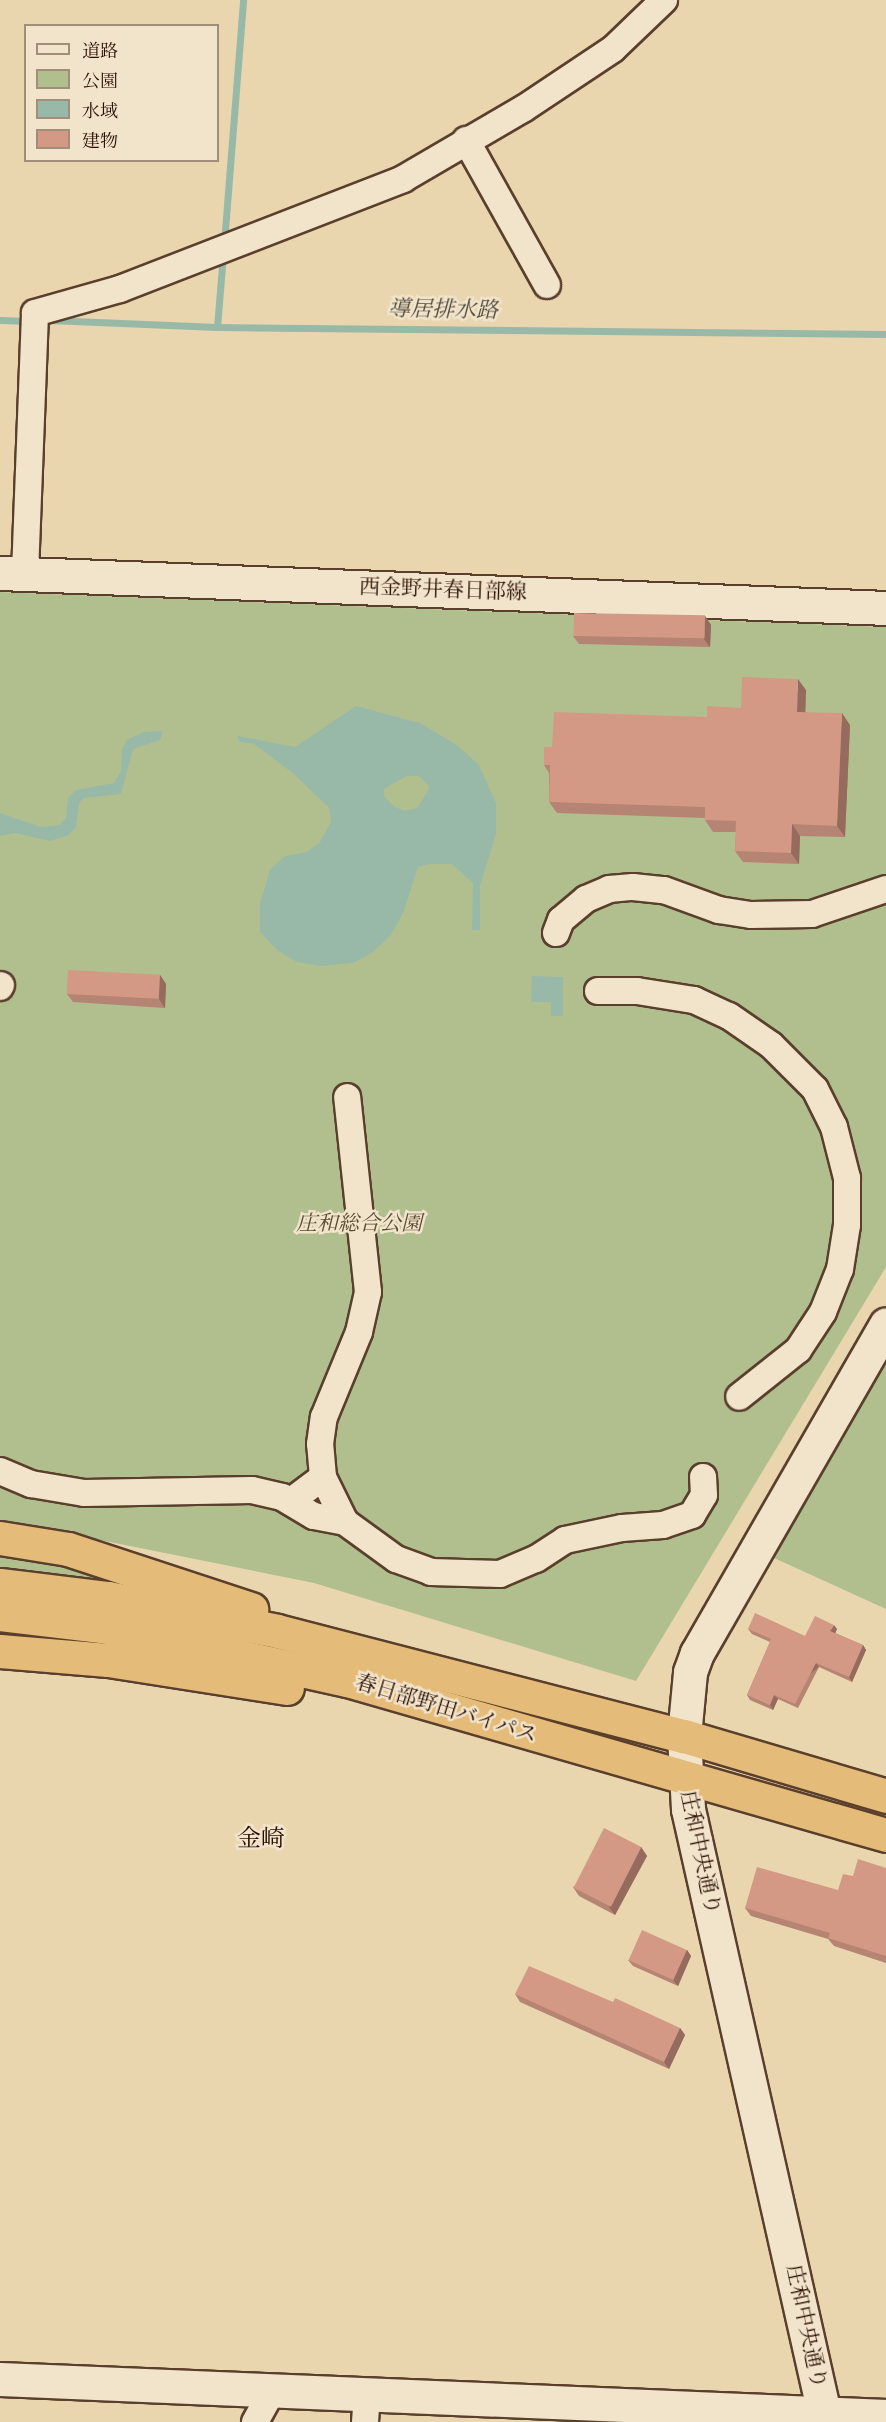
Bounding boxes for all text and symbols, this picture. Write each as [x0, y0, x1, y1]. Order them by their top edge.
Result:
legend [24, 24, 219, 162]
text: 道路 [82, 43, 118, 61]
text: 公園 [82, 73, 118, 91]
text: 水域 [82, 103, 118, 121]
text: 建物 [82, 133, 118, 151]
water label: 導居排水路 [388, 297, 498, 325]
street label: 西金野井春日部線 [359, 575, 527, 607]
park label: 庄和総合公園 [296, 1212, 422, 1238]
street label: 春日部野田バイパス [352, 1670, 540, 1750]
street label: 庄和中央通り [674, 1789, 724, 1917]
district label: 金崎 [237, 1827, 285, 1855]
street label: 庄和中央通り [780, 2263, 830, 2391]

